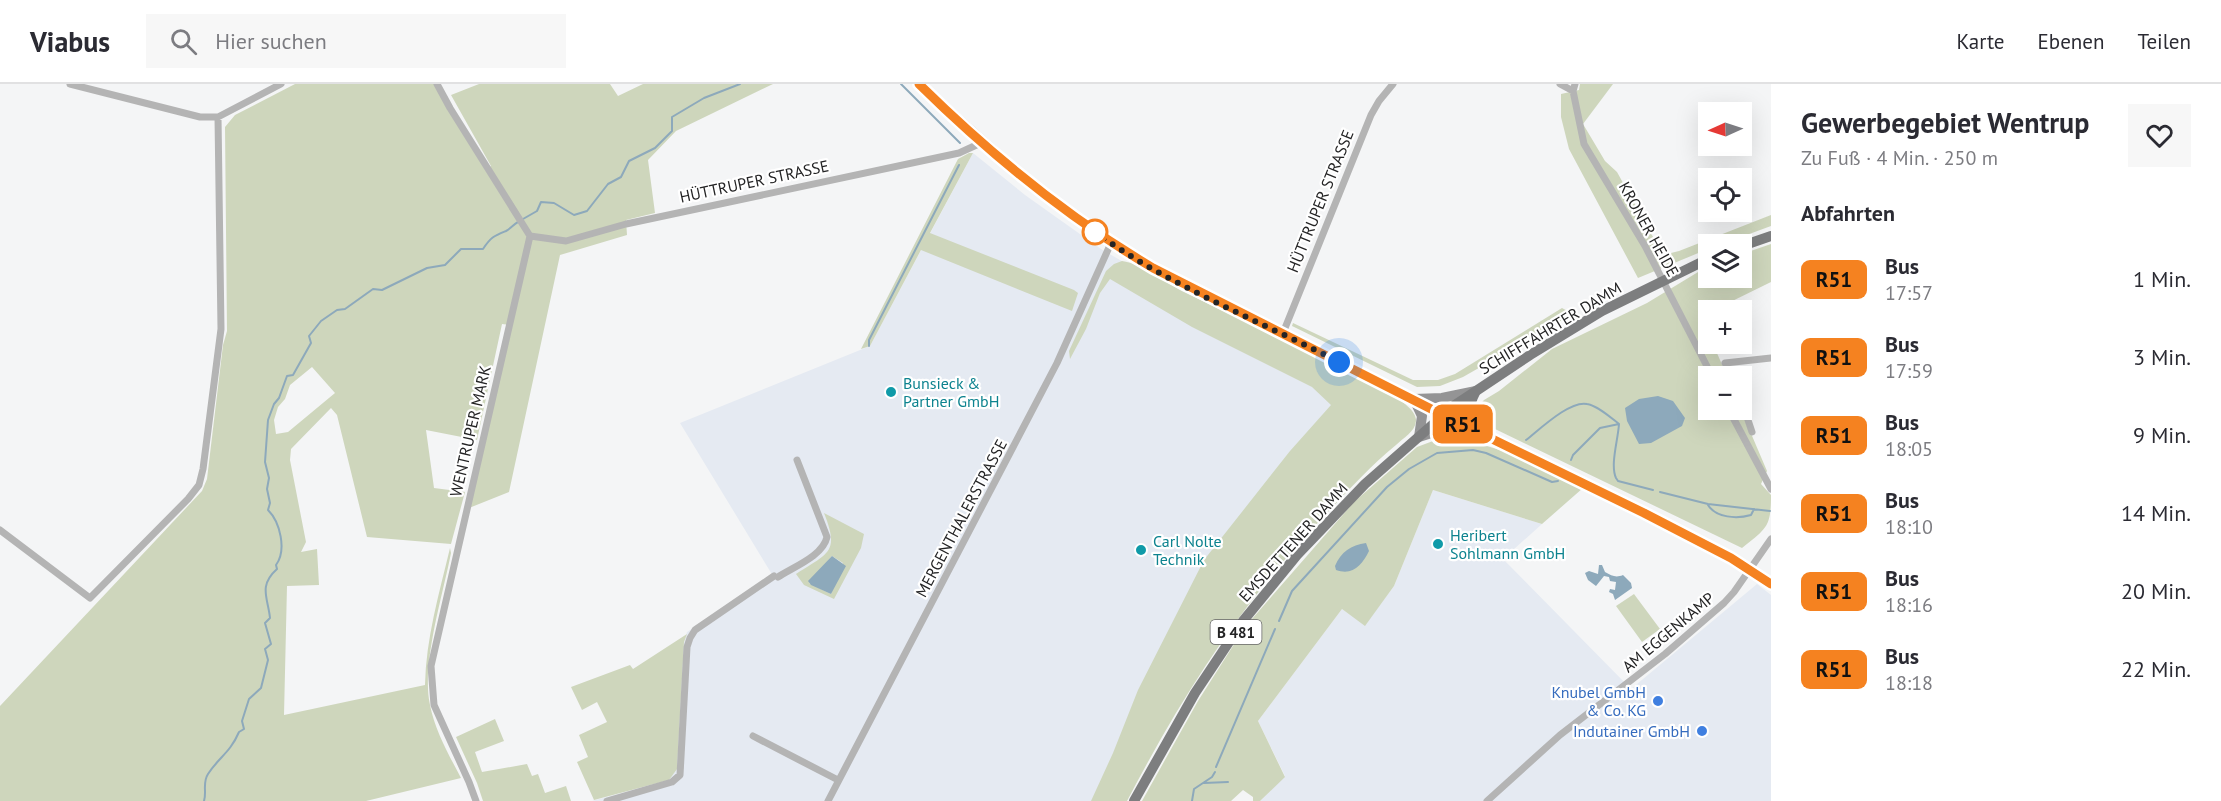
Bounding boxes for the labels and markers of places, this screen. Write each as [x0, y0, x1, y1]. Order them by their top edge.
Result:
unlabelled marker [1082, 219, 1108, 245]
place label: Bunsieck & Partner GmbH [903, 373, 999, 411]
marker: Bunsieck & Partner GmbH [884, 385, 898, 399]
place label: Heribert Sohlmann GmbH [1450, 525, 1565, 563]
place label: Carl Nolte Technik [1153, 531, 1222, 569]
marker: Heribert Sohlmann GmbH [1431, 537, 1445, 551]
marker: Carl Nolte Technik [1134, 543, 1148, 557]
place label: Knubel GmbH & Co. KG [1551, 682, 1646, 720]
marker: Knubel GmbH & Co. KG [1651, 694, 1665, 708]
place label: Indutainer GmbH [1573, 721, 1690, 741]
marker: Indutainer GmbH [1695, 724, 1709, 738]

